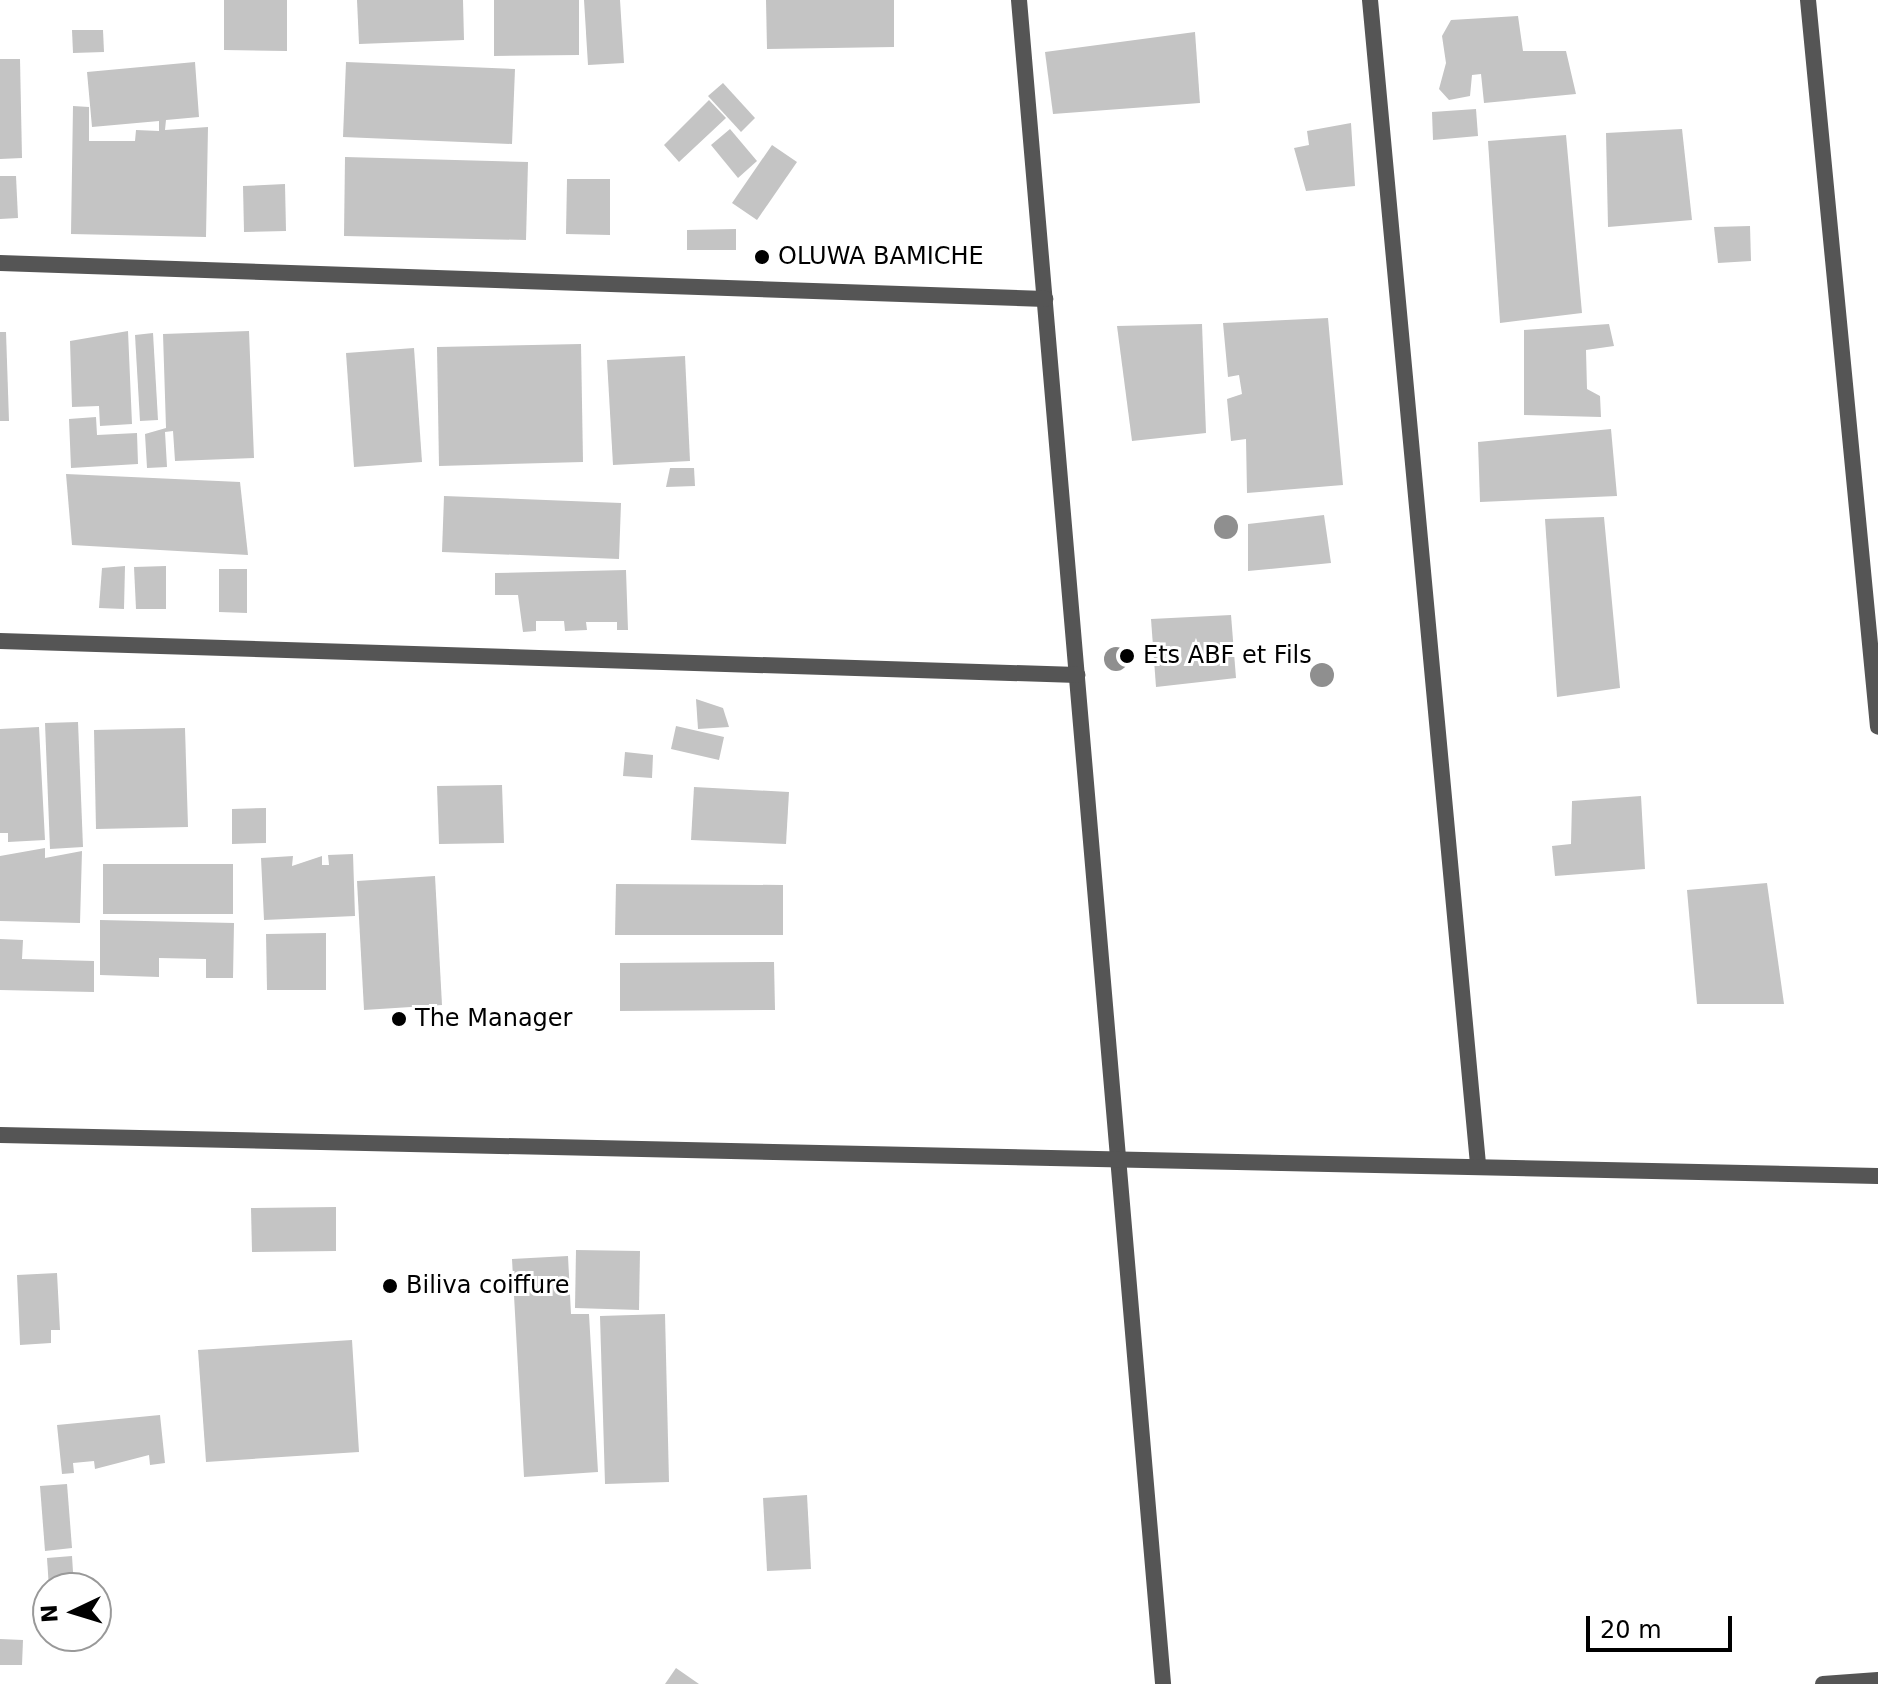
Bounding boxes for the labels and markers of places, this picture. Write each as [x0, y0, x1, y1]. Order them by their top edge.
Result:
place label: OLUWA BAMICHE [778, 243, 984, 271]
marker: OLUWA BAMICHE [753, 248, 771, 266]
place label: Ets ABF et Fils [1143, 642, 1312, 670]
marker: Ets ABF et Fils [1118, 647, 1136, 665]
place label: The Manager [415, 1005, 572, 1033]
marker: The Manager [390, 1010, 408, 1028]
place label: Biliva coiffure [406, 1272, 569, 1300]
marker: Biliva coiffure [381, 1277, 399, 1295]

